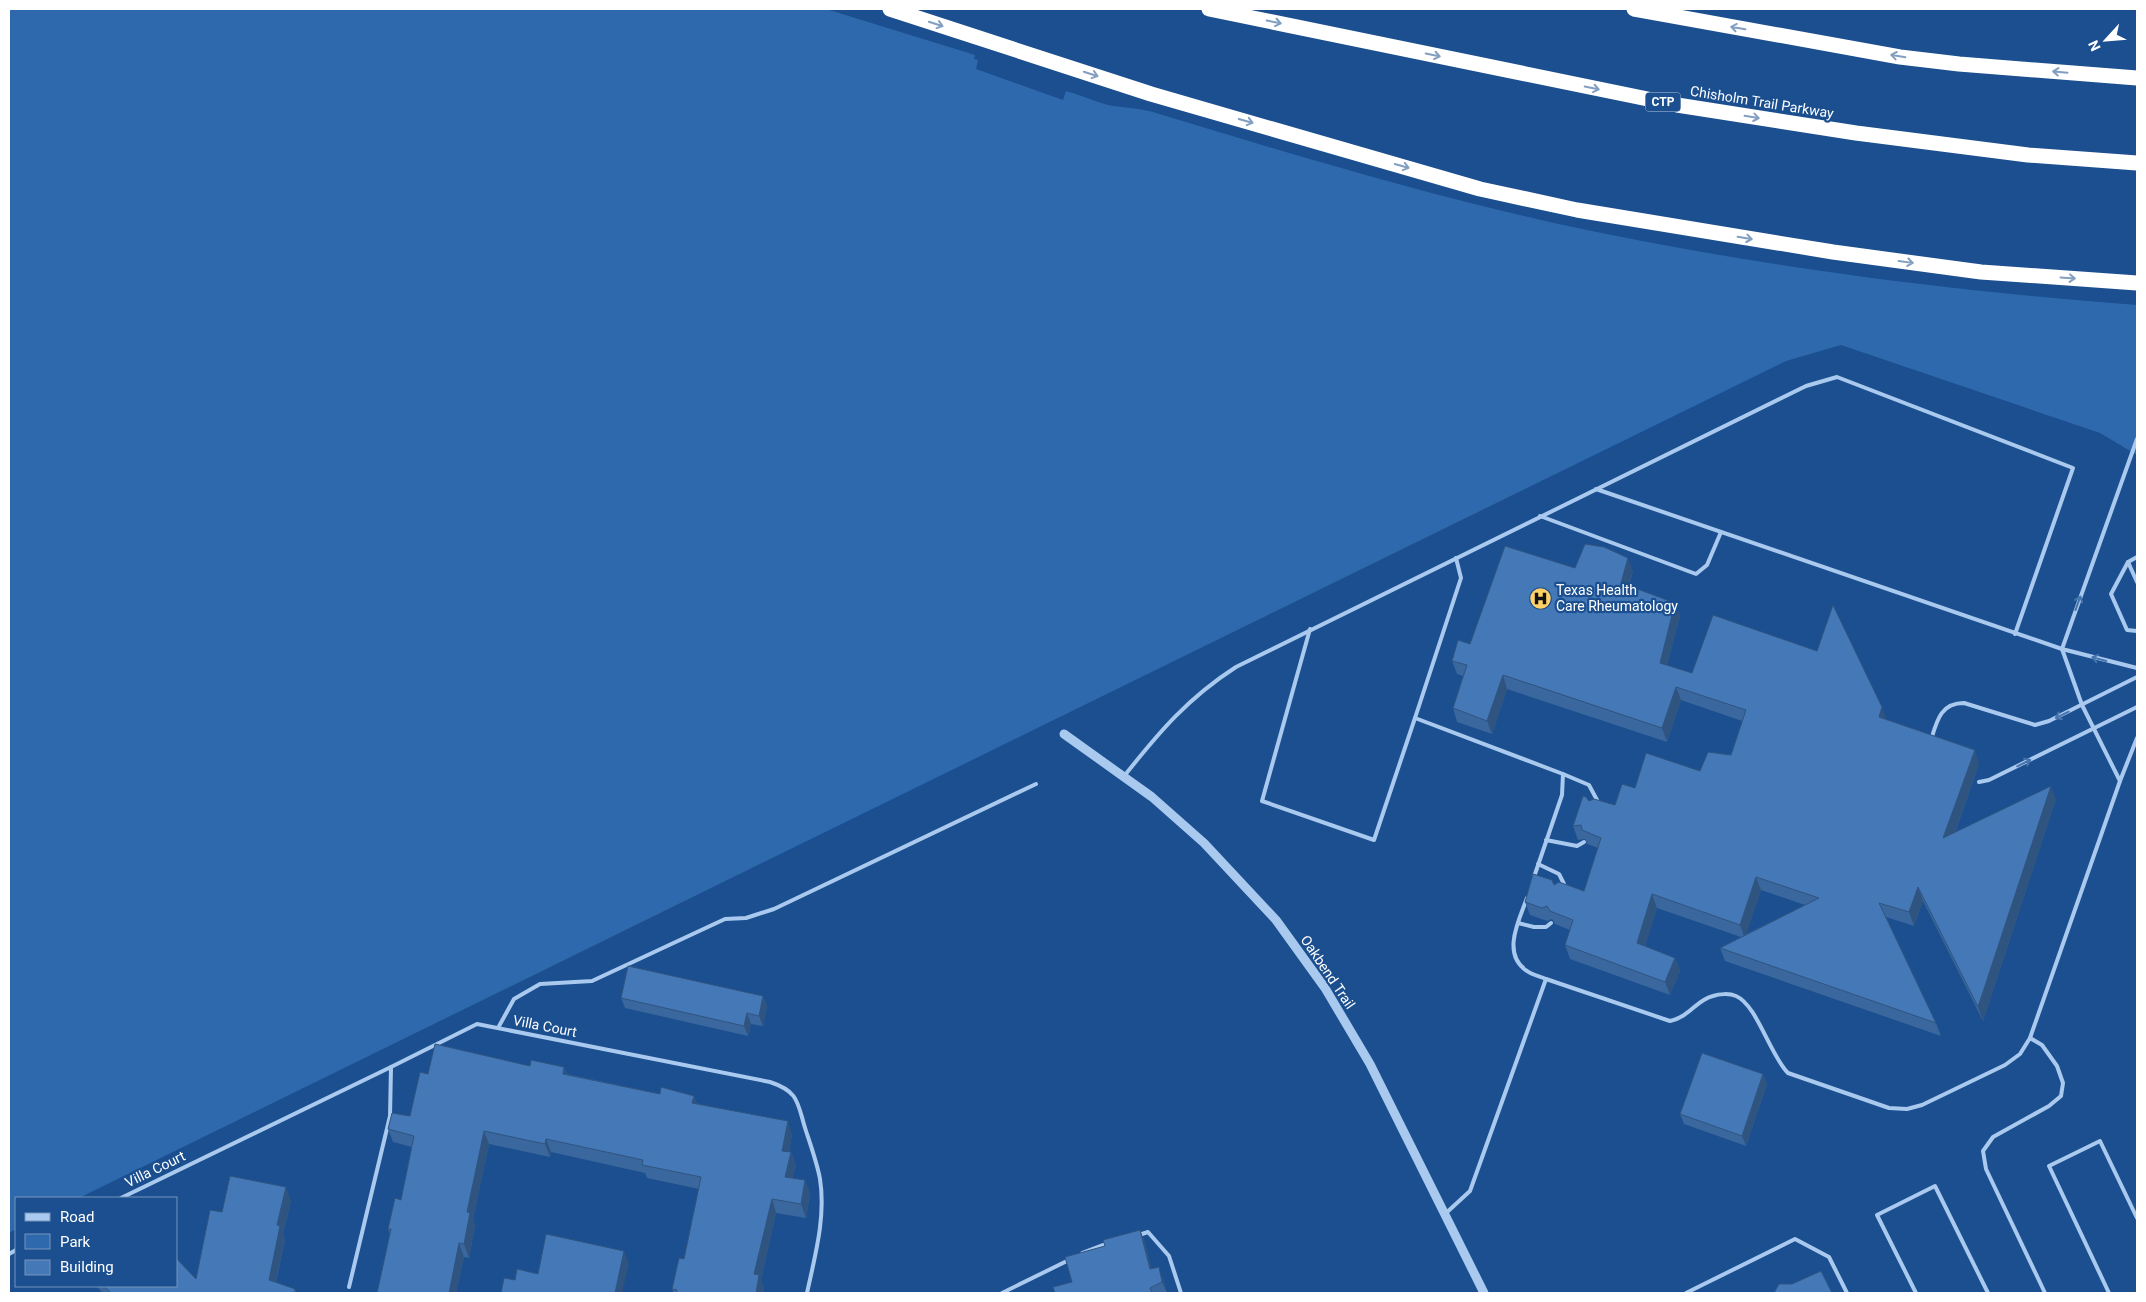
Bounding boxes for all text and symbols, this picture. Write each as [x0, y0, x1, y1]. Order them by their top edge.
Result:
north arrow [2081, 15, 2131, 65]
one-way arrow [1266, 18, 1282, 27]
one-way arrow [928, 20, 944, 29]
one-way arrow [1730, 23, 1746, 33]
text: N [2085, 38, 2104, 54]
one-way arrow [1425, 51, 1441, 60]
one-way arrow [1890, 51, 1906, 61]
one-way arrow [2052, 68, 2068, 77]
one-way arrow [1082, 70, 1098, 80]
street label: Chisholm Trail Parkway [1689, 83, 1835, 121]
one-way arrow [1584, 84, 1600, 93]
road number: CTP [1646, 92, 1680, 111]
one-way arrow [1744, 112, 1760, 122]
one-way arrow [1238, 117, 1254, 127]
one-way arrow [1394, 162, 1410, 172]
one-way arrow [1737, 233, 1753, 243]
one-way arrow [1898, 257, 1914, 267]
one-way arrow [2060, 274, 2076, 283]
place label: Texas Health Care Rheumatology [1556, 582, 1678, 614]
hospital icon: Texas Health Care Rheumatology [1528, 586, 1552, 610]
one-way arrow [2074, 596, 2083, 612]
one-way arrow [2092, 654, 2108, 663]
one-way arrow [2055, 710, 2070, 720]
one-way arrow [2016, 758, 2031, 767]
street label: Oakbend Trail [1298, 932, 1358, 1012]
street label: Villa Court [512, 1012, 579, 1040]
street label: Villa Court [122, 1147, 188, 1190]
legend [15, 1197, 178, 1287]
text: Road [60, 1208, 94, 1226]
text: Park [60, 1233, 91, 1251]
text: Building [60, 1258, 114, 1276]

